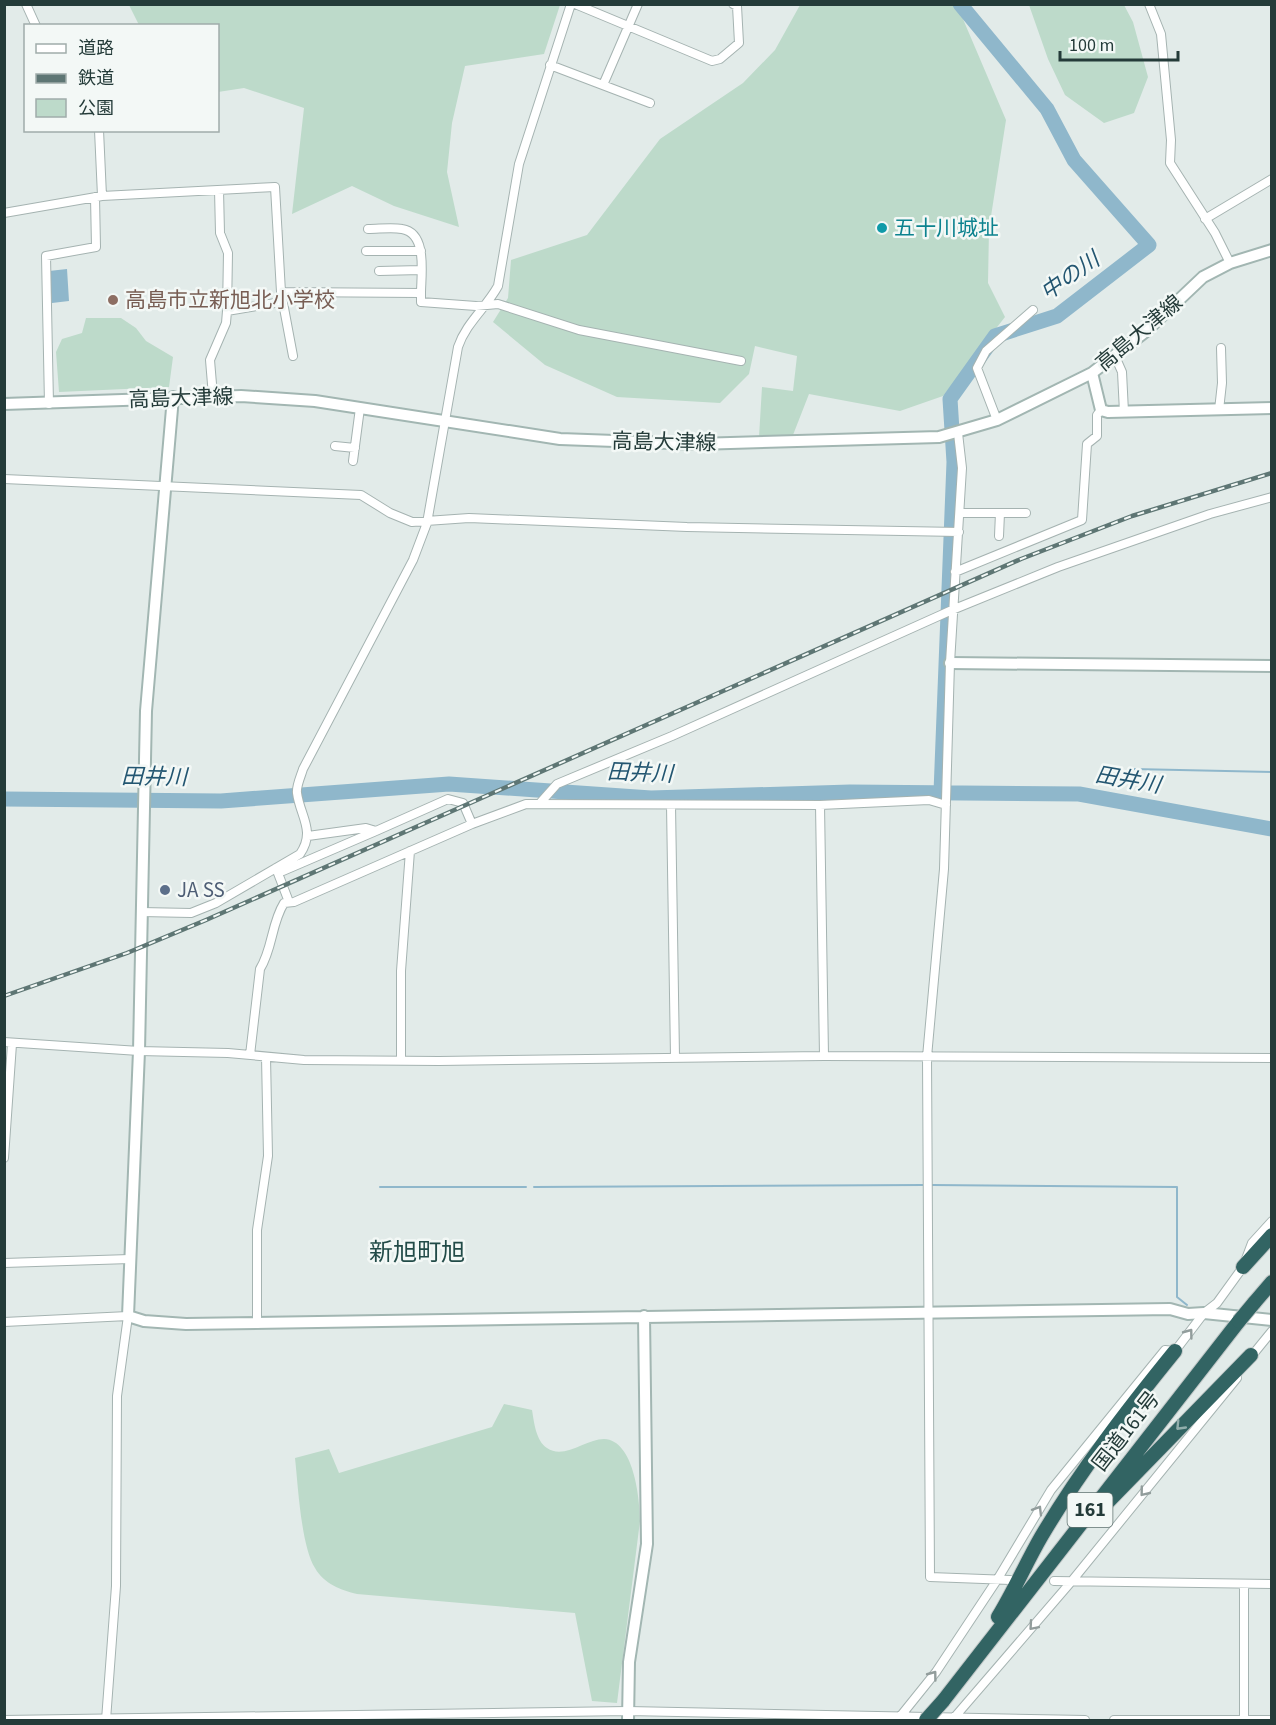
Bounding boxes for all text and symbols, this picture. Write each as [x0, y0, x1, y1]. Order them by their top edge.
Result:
legend [24, 24, 219, 132]
scale bar [1060, 24, 1178, 62]
text: 100 m [1069, 33, 1114, 58]
text: 道路 [78, 36, 114, 61]
text: 鉄道 [78, 66, 114, 91]
text: 公園 [78, 96, 114, 121]
place label: 五十川城址 [894, 213, 999, 243]
marker: 五十川城址 [875, 221, 889, 235]
water label: 中の川 [1034, 243, 1108, 308]
place label: 高島市立新旭北小学校 [125, 285, 335, 315]
street label: 高島大津線 [1089, 288, 1189, 378]
marker: 高島市立新旭北小学校 [106, 293, 120, 307]
street label: 高島大津線 [128, 381, 234, 415]
street label: 高島大津線 [611, 426, 717, 458]
water label: 田井川 [606, 756, 676, 790]
water label: 田井川 [1093, 759, 1165, 802]
water label: 田井川 [121, 760, 189, 794]
place label: JA SS [177, 875, 225, 905]
marker: JA SS [158, 883, 172, 897]
district label: 新旭町旭 [369, 1235, 465, 1270]
one-way arrow [1181, 1329, 1192, 1340]
street label: 国道161号 [1085, 1385, 1167, 1477]
one-way arrow [1176, 1420, 1187, 1430]
one-way arrow [1141, 1485, 1152, 1496]
road number: 161 [1068, 1493, 1112, 1527]
one-way arrow [1031, 1506, 1043, 1516]
one-way arrow [1029, 1619, 1040, 1630]
one-way arrow [926, 1670, 937, 1681]

